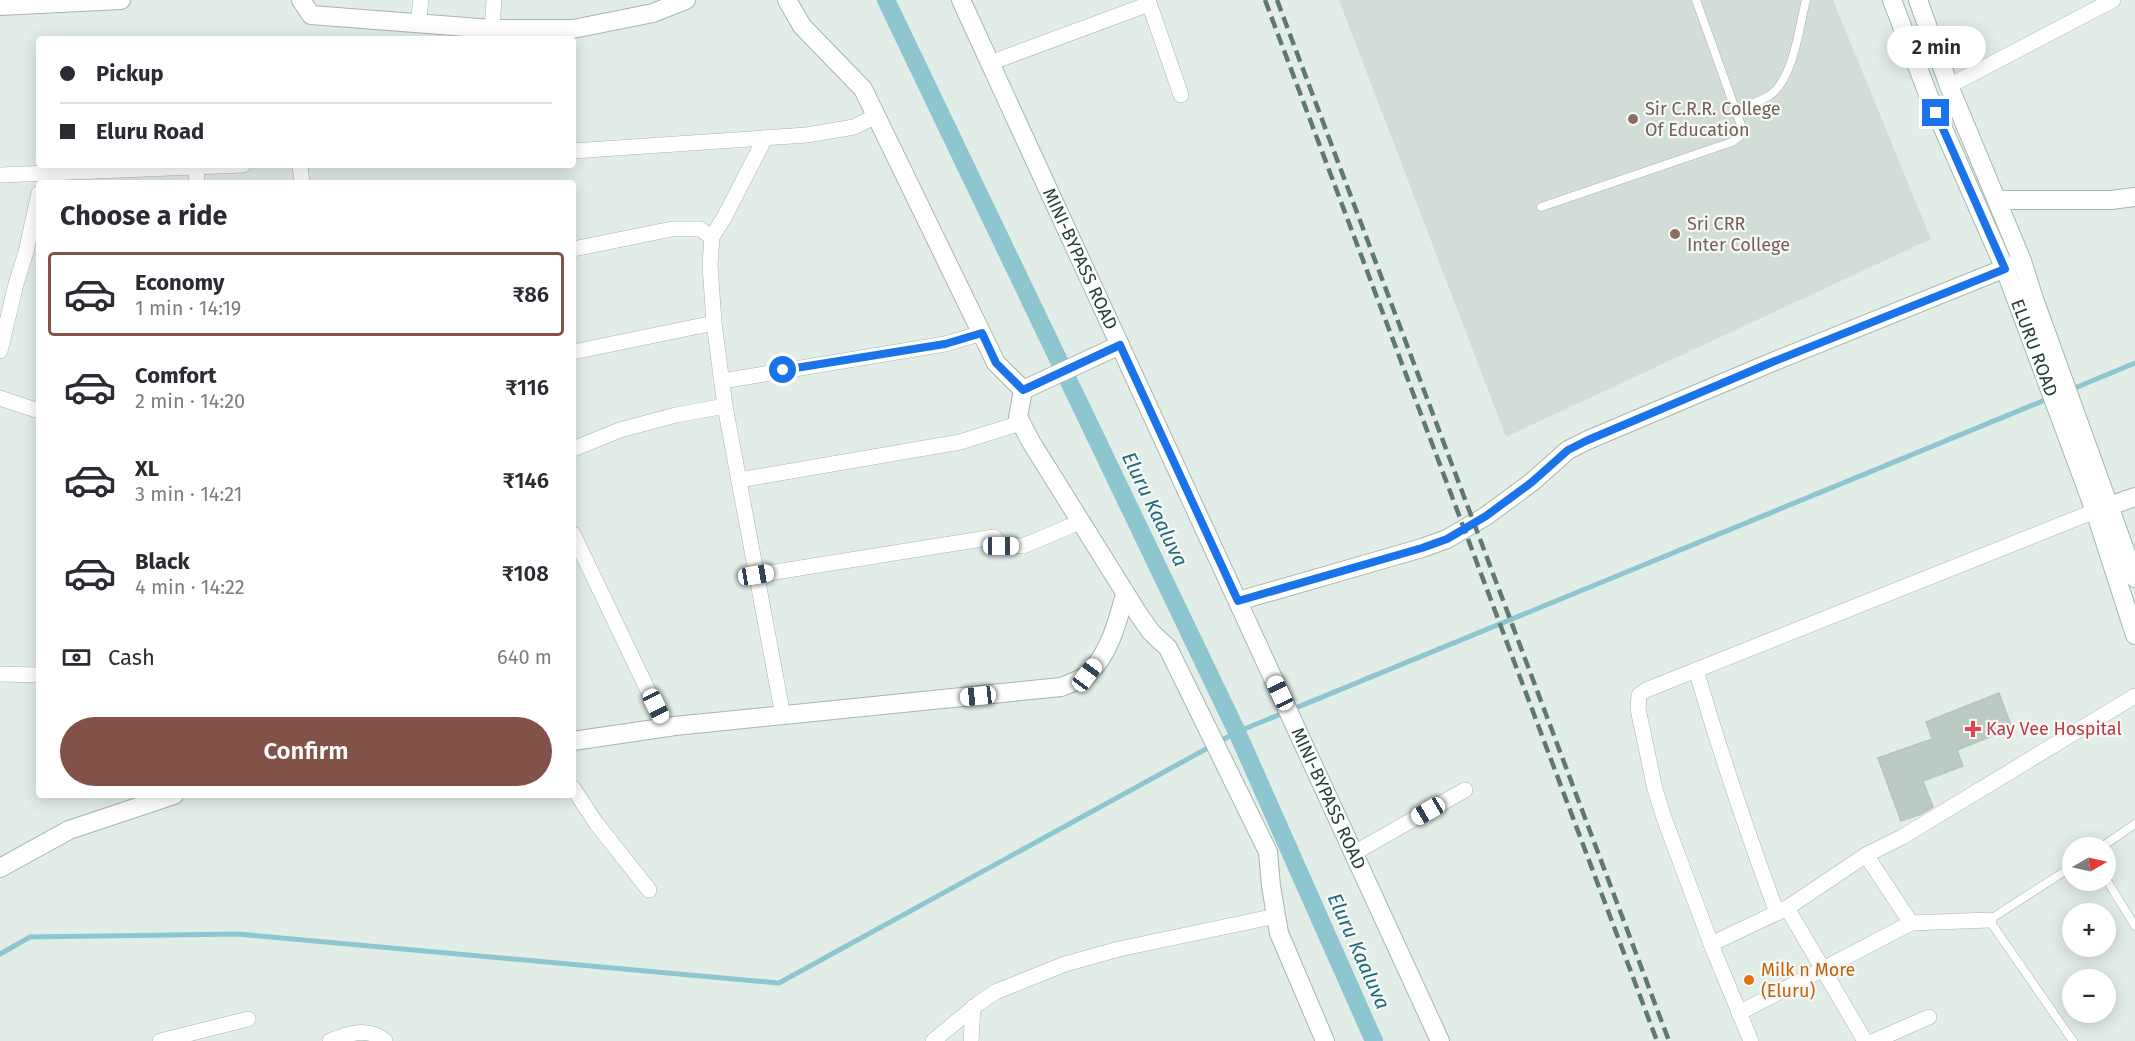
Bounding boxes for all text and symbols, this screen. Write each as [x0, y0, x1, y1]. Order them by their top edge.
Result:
callout: 2 min [1886, 26, 1986, 68]
text: 2 min [1912, 35, 1961, 59]
text: Pickup [96, 60, 164, 87]
place label: Sir C.R.R. College Of Education [1645, 98, 1781, 141]
route end [1922, 99, 1949, 126]
marker: Sir C.R.R. College Of Education [1626, 112, 1640, 126]
text: Eluru Road [96, 118, 204, 145]
street label: MINI-BYPASS ROAD [1038, 185, 1122, 333]
text: Choose a ride [60, 200, 227, 232]
place label: Sri CRR Inter College [1687, 213, 1790, 256]
marker: Sri CRR Inter College [1668, 227, 1682, 241]
icon: car [63, 267, 117, 321]
text: Economy [135, 269, 224, 296]
text: ₹86 [513, 281, 549, 308]
text: 1 min · 14:19 [135, 296, 241, 320]
street label: ELURU ROAD [2006, 296, 2063, 400]
route start [769, 356, 796, 383]
icon: car [63, 360, 117, 414]
text: Comfort [135, 362, 216, 389]
text: ₹116 [505, 374, 549, 401]
text: 2 min · 14:20 [135, 389, 245, 413]
water label: Eluru Kaaluva [1117, 448, 1193, 570]
icon: car [63, 453, 117, 507]
text: XL [135, 455, 159, 482]
text: ₹146 [503, 467, 549, 494]
text: 3 min · 14:21 [135, 482, 242, 506]
car [983, 537, 1019, 555]
icon: car [63, 546, 117, 600]
text: Black [135, 548, 190, 575]
text: ₹108 [502, 560, 549, 587]
car [737, 563, 775, 587]
text: 4 min · 14:22 [135, 575, 245, 599]
icon: cash [60, 641, 93, 674]
text: Cash [108, 644, 155, 671]
text: 640 m [497, 645, 552, 669]
car [1069, 655, 1105, 695]
car [1264, 673, 1296, 713]
car [959, 685, 997, 707]
car [640, 686, 672, 726]
button: Confirm [60, 717, 552, 786]
place label: Kay Vee Hospital [1986, 718, 2122, 740]
marker: Kay Vee Hospital [1964, 720, 1982, 738]
street label: MINI-BYPASS ROAD [1286, 724, 1370, 873]
car [1408, 794, 1448, 828]
north arrow [2062, 837, 2116, 891]
map controls [2062, 837, 2116, 1023]
water label: Eluru Kaaluva [1323, 889, 1395, 1013]
button: + [2062, 903, 2116, 957]
place label: Milk n More (Eluru) [1761, 959, 1855, 1002]
button: − [2062, 969, 2116, 1023]
marker: Milk n More (Eluru) [1742, 973, 1756, 987]

